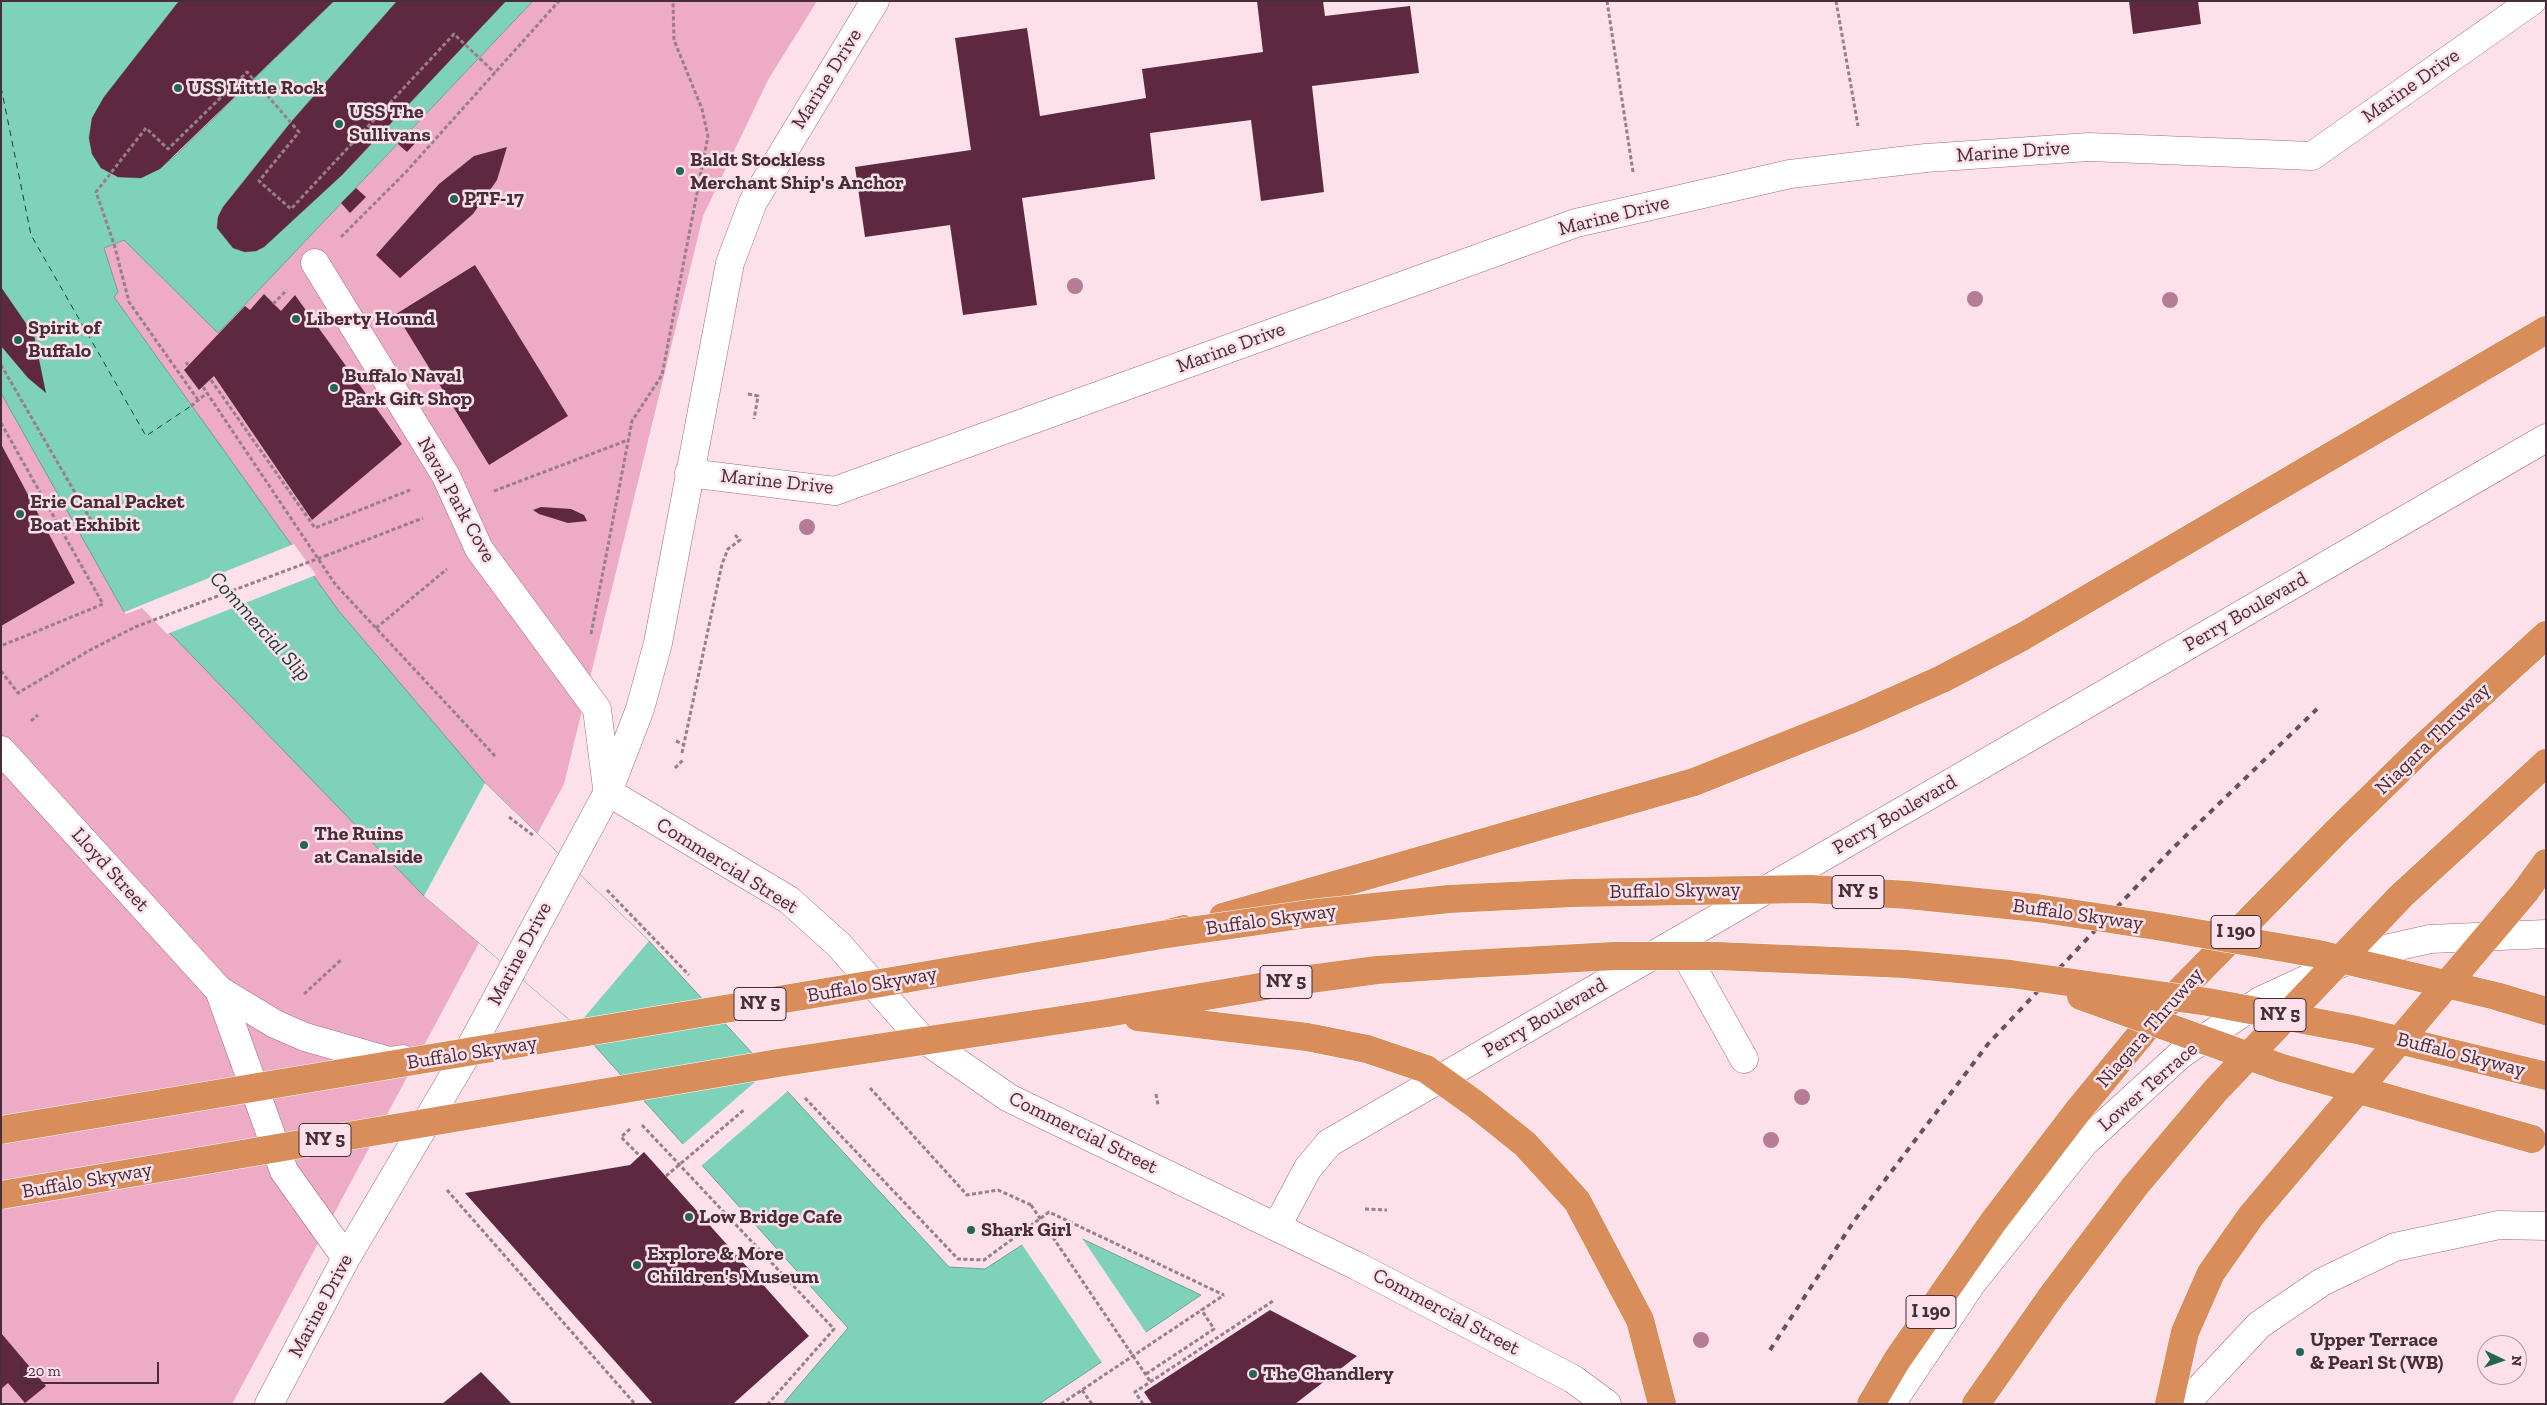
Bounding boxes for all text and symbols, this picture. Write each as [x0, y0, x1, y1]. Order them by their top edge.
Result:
street label: Marine Drive [787, 24, 867, 134]
street label: Marine Drive [2358, 44, 2464, 128]
place label: USS Little Rock [188, 76, 324, 100]
marker: USS Little Rock [172, 82, 184, 94]
place label: USS The Sullivans [349, 100, 431, 147]
marker: USS The Sullivans [333, 118, 345, 130]
street label: Marine Drive [1956, 136, 2070, 168]
place label: Baldt Stockless Merchant Ship's Anchor [690, 148, 904, 195]
marker: Baldt Stockless Merchant Ship's Anchor [674, 165, 686, 177]
place label: PTF-17 [464, 187, 524, 211]
street label: Marine Drive [1556, 191, 1672, 241]
marker: PTF-17 [448, 193, 460, 205]
place label: Liberty Hound [306, 307, 435, 331]
marker: Liberty Hound [290, 313, 302, 325]
place label: Spirit of Buffalo [28, 316, 100, 363]
street label: Marine Drive [1174, 317, 1288, 379]
marker: Spirit of Buffalo [12, 334, 24, 346]
place label: Buffalo Naval Park Gift Shop [344, 364, 472, 411]
marker: Buffalo Naval Park Gift Shop [328, 382, 340, 394]
street label: Naval Park Cove [412, 433, 500, 567]
street label: Marine Drive [719, 464, 835, 500]
place label: Erie Canal Packet Boat Exhibit [30, 490, 184, 537]
marker: Erie Canal Packet Boat Exhibit [14, 508, 26, 520]
water label: Commercial Slip [204, 567, 316, 687]
street label: Perry Boulevard [2180, 567, 2312, 657]
street label: Niagara Thruway [2370, 678, 2496, 800]
street label: Perry Boulevard [1829, 770, 1961, 860]
street label: Commercial Street [652, 813, 802, 919]
place label: The Ruins at Canalside [314, 822, 423, 869]
street label: Lloyd Street [66, 823, 154, 917]
marker: The Ruins at Canalside [298, 839, 310, 851]
road number: NY 5 [1832, 876, 1884, 909]
street label: Buffalo Skyway [1609, 878, 1741, 904]
street label: Buffalo Skyway [2011, 894, 2145, 936]
street label: Marine Drive [483, 898, 557, 1010]
street label: Buffalo Skyway [1204, 899, 1338, 941]
road number: I 190 [2211, 916, 2261, 949]
street label: Buffalo Skyway [805, 962, 939, 1008]
street label: Niagara Thruway [2092, 963, 2208, 1093]
road number: NY 5 [1260, 966, 1312, 999]
street label: Perry Boulevard [1479, 973, 1611, 1063]
road number: NY 5 [734, 988, 786, 1021]
road number: NY 5 [2254, 998, 2306, 1032]
street label: Buffalo Skyway [2394, 1027, 2528, 1083]
street label: Buffalo Skyway [405, 1031, 539, 1075]
street label: Lower Terrace [2093, 1037, 2203, 1137]
street label: Commercial Street [1005, 1087, 1161, 1179]
road number: NY 5 [299, 1124, 351, 1156]
street label: Buffalo Skyway [20, 1158, 154, 1204]
place label: Low Bridge Cafe [699, 1205, 842, 1229]
marker: Low Bridge Cafe [683, 1211, 695, 1223]
place label: Shark Girl [981, 1218, 1071, 1242]
marker: Shark Girl [965, 1224, 977, 1236]
place label: Explore & More Children's Museum [647, 1242, 819, 1289]
street label: Marine Drive [284, 1250, 358, 1362]
marker: Explore & More Children's Museum [631, 1259, 643, 1271]
street label: Commercial Street [1369, 1263, 1523, 1361]
road number: I 190 [1906, 1295, 1956, 1328]
place label: Upper Terrace & Pearl St (WB) [2310, 1328, 2443, 1375]
north arrow [2477, 1335, 2527, 1385]
marker: Upper Terrace & Pearl St (WB) [2294, 1346, 2306, 1358]
scale bar [22, 1352, 161, 1384]
text: N [2508, 1355, 2525, 1367]
text: 20 m [28, 1362, 61, 1380]
place label: The Chandlery [1263, 1362, 1394, 1386]
marker: The Chandlery [1247, 1368, 1259, 1380]

